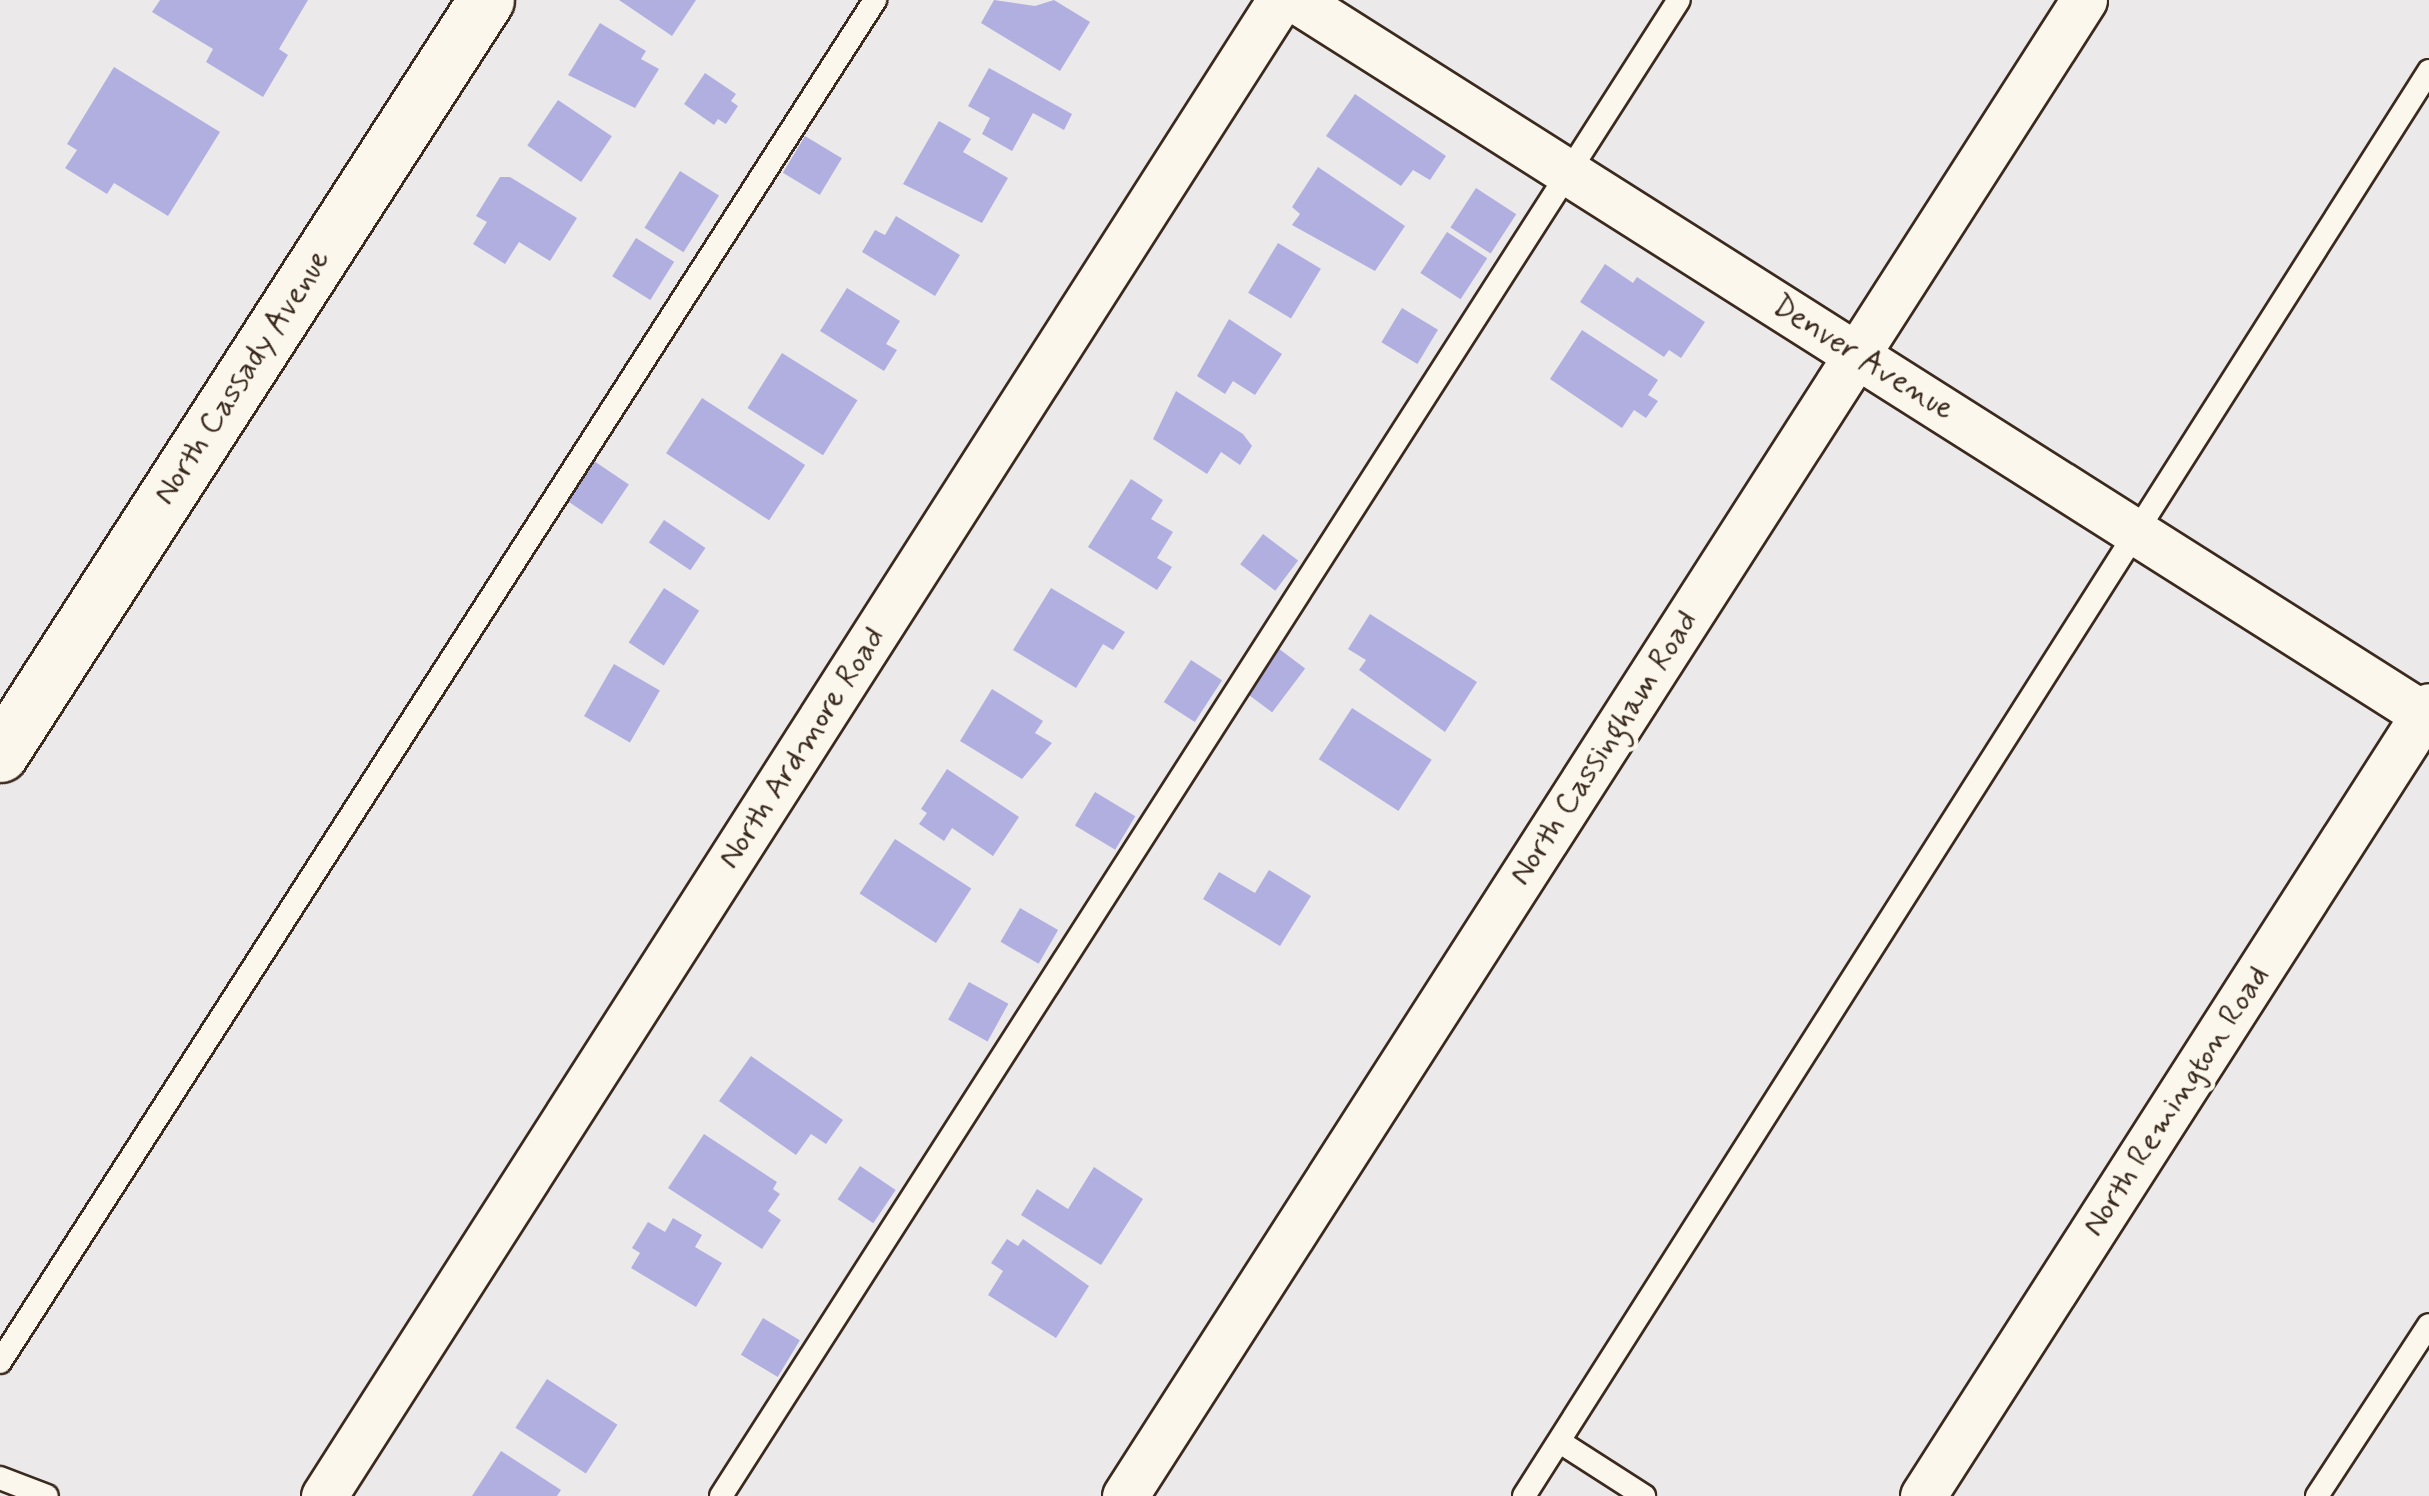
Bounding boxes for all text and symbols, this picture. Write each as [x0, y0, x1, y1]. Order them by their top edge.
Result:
street label: North Cassady Avenue [143, 239, 341, 515]
street label: Denver Avenue [1766, 288, 1960, 428]
street label: North Cassingham Road [1501, 604, 1707, 892]
street label: North Ardmore Road [710, 620, 894, 876]
street label: North Remington Road [2074, 959, 2278, 1243]

